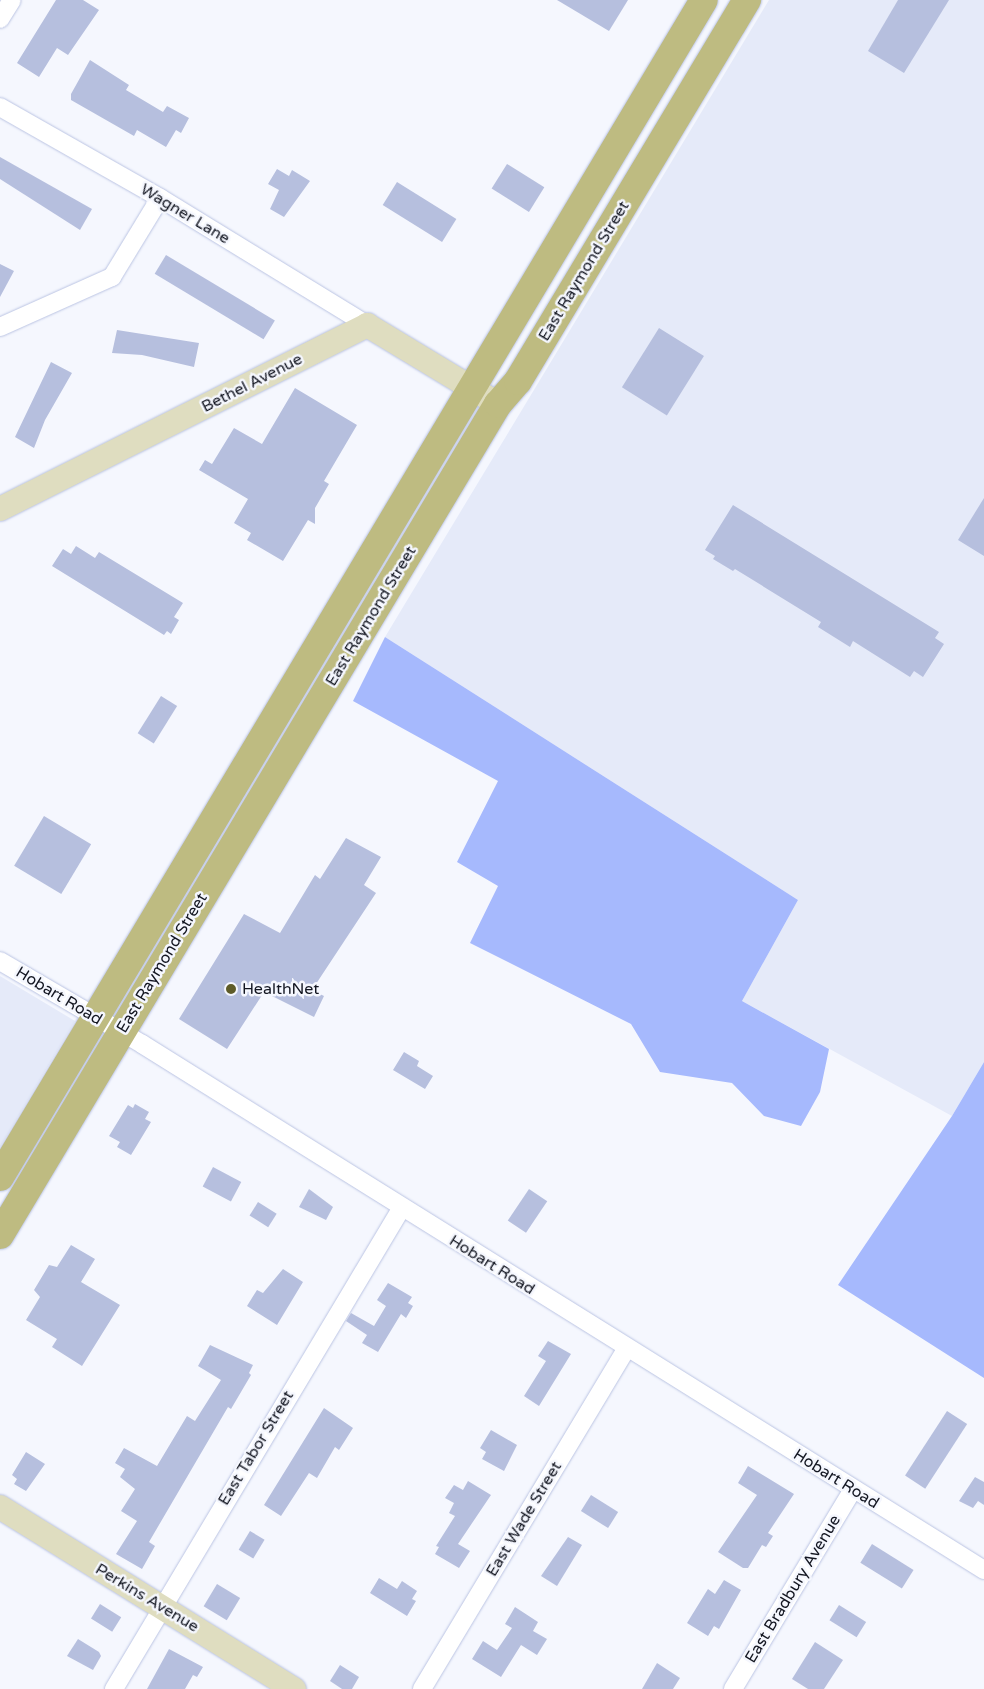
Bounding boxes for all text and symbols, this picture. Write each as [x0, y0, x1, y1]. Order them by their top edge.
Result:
street label: Wagner Lane [137, 180, 233, 248]
street label: East Raymond Street [535, 198, 633, 344]
street label: Bethel Avenue [198, 349, 306, 417]
street label: East Raymond Street [322, 543, 420, 689]
street label: East Raymond Street [113, 890, 211, 1036]
street label: Hobart Road [12, 963, 106, 1029]
place label: HealthNet [242, 979, 319, 999]
marker: HealthNet [224, 982, 238, 996]
street label: Hobart Road [446, 1231, 538, 1299]
street label: East Tabor Street [214, 1387, 298, 1509]
street label: Hobart Road [790, 1445, 882, 1513]
street label: East Wade Street [482, 1458, 566, 1580]
street label: East Bradbury Avenue [741, 1512, 845, 1666]
street label: Perkins Avenue [92, 1560, 202, 1636]

